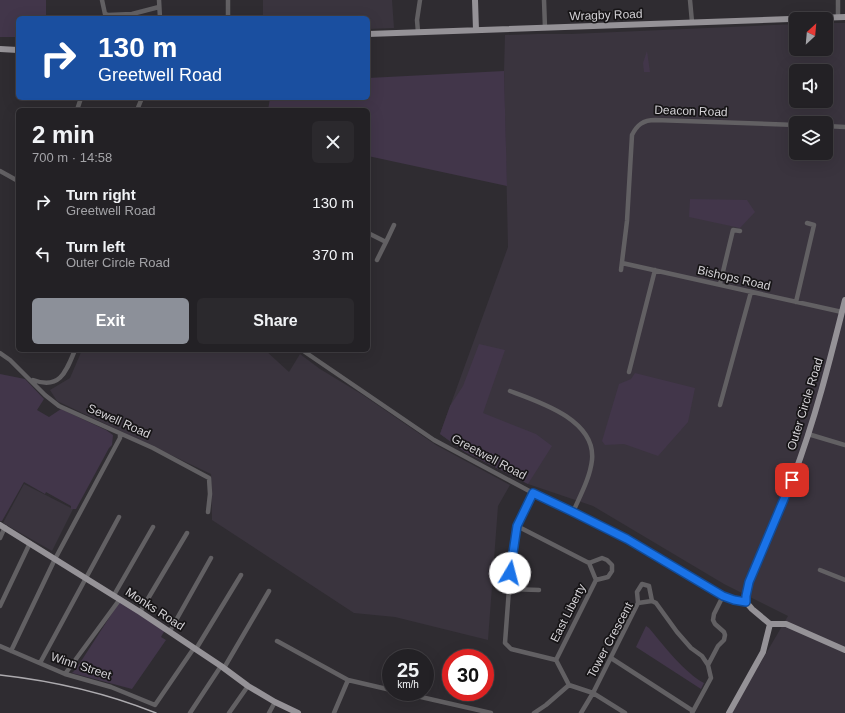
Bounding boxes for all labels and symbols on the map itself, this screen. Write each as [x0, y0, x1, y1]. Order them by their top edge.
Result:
street label: Wragby Road [569, 7, 643, 23]
north arrow [789, 12, 833, 56]
street label: Deacon Road [654, 103, 728, 119]
street label: Bishops Road [696, 263, 772, 293]
street label: Outer Circle Road [784, 356, 826, 452]
street label: Sewell Road [85, 401, 153, 441]
street label: Greetwell Road [449, 431, 529, 483]
pin [775, 463, 809, 497]
position arrow [489, 552, 531, 594]
street label: East Liberty [547, 582, 589, 644]
street label: Monks Road [123, 585, 187, 633]
street label: Tower Crescent [584, 599, 636, 680]
speed limit sign: 30 [442, 649, 494, 701]
street label: Winn Street [49, 650, 114, 683]

